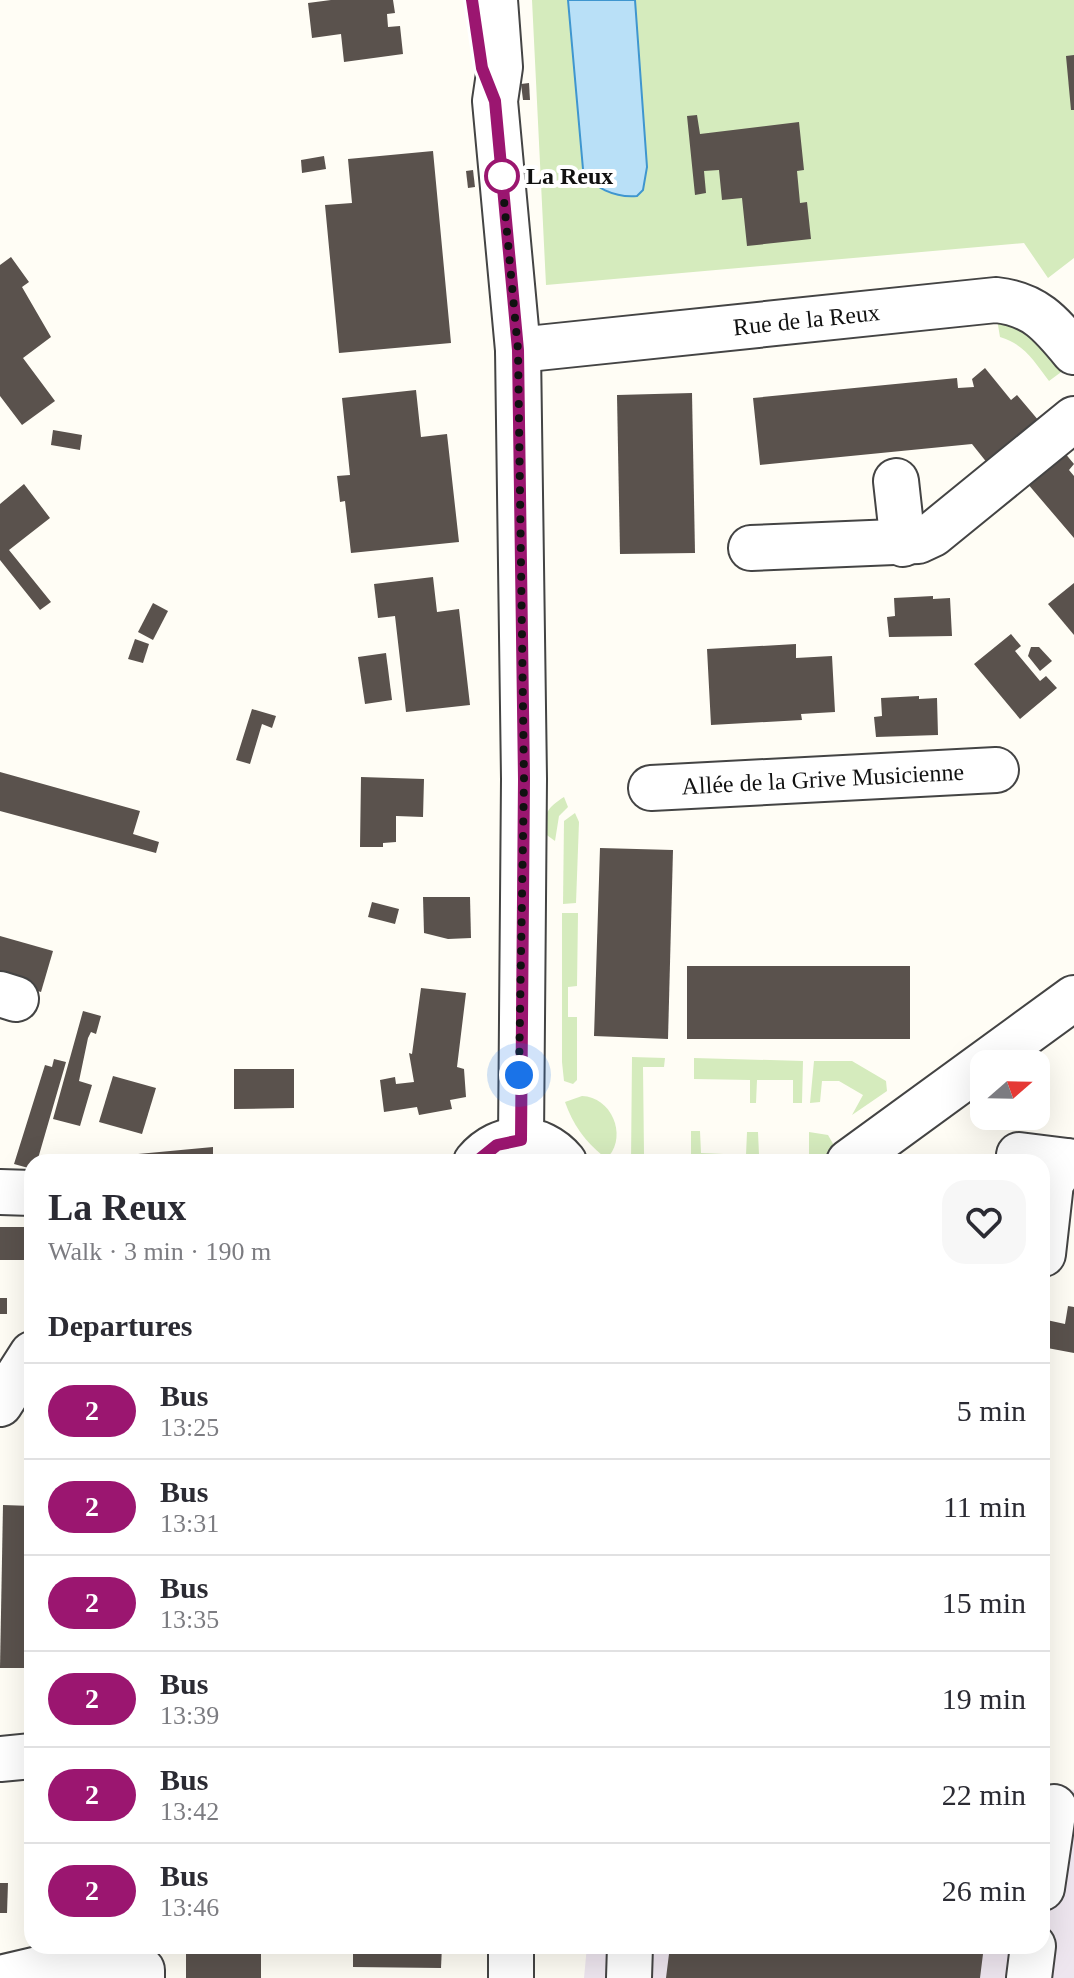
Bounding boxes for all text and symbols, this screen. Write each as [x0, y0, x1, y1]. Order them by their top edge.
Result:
marker: La Reux [485, 159, 519, 193]
place label: La Reux [526, 163, 613, 189]
street label: Rue de la Reux [732, 299, 881, 340]
street label: Allée de la Grive Musicienne [681, 759, 965, 799]
north arrow [970, 1050, 1050, 1130]
map controls [970, 1050, 1050, 1130]
your location [499, 1055, 539, 1095]
button: heart [942, 1180, 1026, 1264]
text: La Reux [48, 1186, 186, 1228]
text: Walk · 3 min · 190 m [48, 1237, 271, 1266]
text: Departures [48, 1309, 192, 1342]
text: Bus [160, 1379, 208, 1412]
text: 5 min [957, 1394, 1026, 1427]
text: 2 [85, 1395, 99, 1426]
text: 13:25 [160, 1413, 219, 1442]
text: Bus [160, 1475, 208, 1508]
text: 11 min [943, 1490, 1026, 1523]
text: 2 [85, 1491, 99, 1522]
text: 13:31 [160, 1509, 219, 1538]
text: Bus [160, 1571, 208, 1604]
text: 15 min [942, 1586, 1026, 1619]
text: 2 [85, 1587, 99, 1618]
text: 13:35 [160, 1605, 219, 1634]
text: Bus [160, 1667, 208, 1700]
text: 19 min [942, 1682, 1026, 1715]
text: 2 [85, 1683, 99, 1714]
text: 13:39 [160, 1701, 219, 1730]
text: Bus [160, 1763, 208, 1796]
text: 22 min [942, 1778, 1026, 1811]
text: 2 [85, 1779, 99, 1810]
text: 13:42 [160, 1797, 219, 1826]
text: Bus [160, 1859, 208, 1892]
text: 26 min [942, 1874, 1026, 1907]
text: 2 [85, 1875, 99, 1906]
text: 13:46 [160, 1893, 219, 1922]

